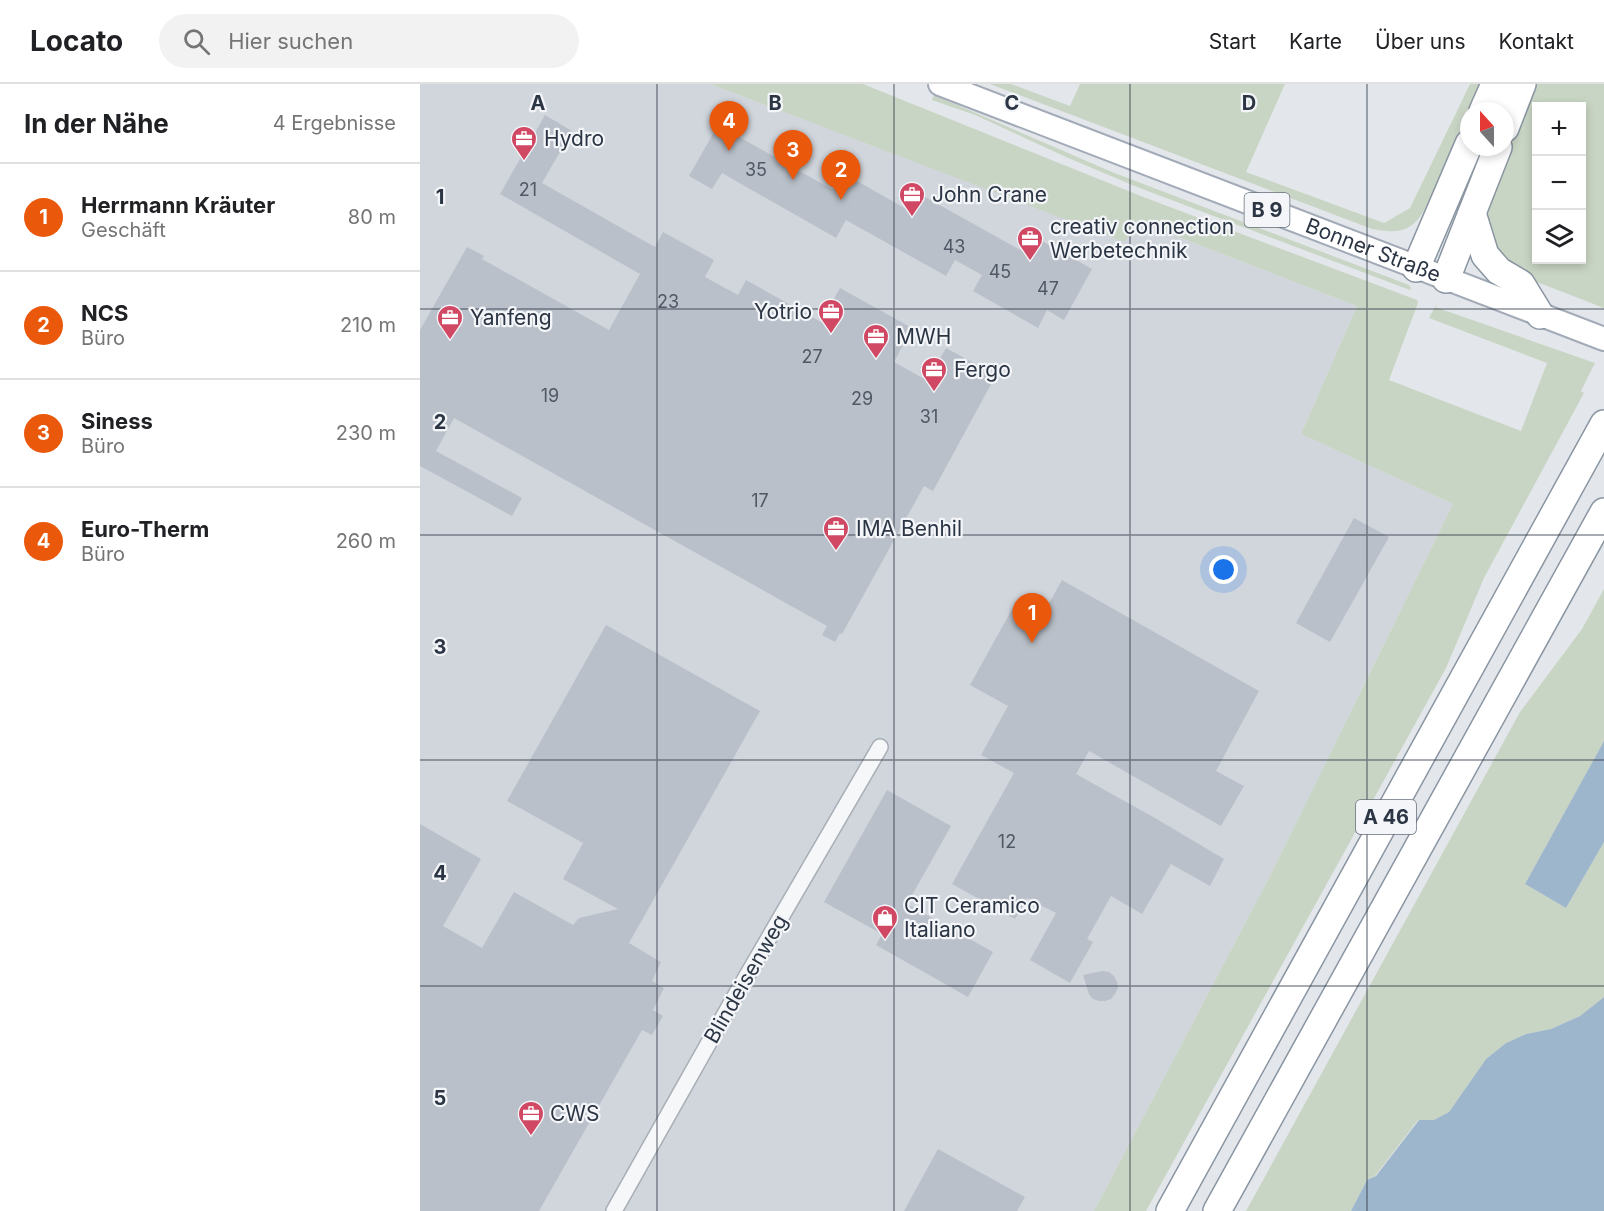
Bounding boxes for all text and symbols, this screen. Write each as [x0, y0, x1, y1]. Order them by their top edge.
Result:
search box [159, 14, 579, 68]
text: Locato [30, 24, 123, 58]
icon: search [180, 25, 213, 58]
text: Hier suchen [228, 28, 353, 54]
text: Start [1209, 29, 1256, 54]
text: Karte [1289, 29, 1342, 54]
text: Über uns [1375, 29, 1466, 54]
text: Kontakt [1499, 29, 1574, 54]
text: A [531, 91, 546, 115]
text: B [768, 91, 782, 115]
text: C [1005, 91, 1019, 115]
text: D [1242, 91, 1256, 115]
pin: 4 [710, 101, 748, 151]
north arrow [1460, 102, 1514, 156]
map controls [1532, 102, 1586, 264]
button: + [1532, 102, 1586, 156]
text: In der Nähe [24, 108, 169, 139]
text: 4 Ergebnisse [273, 111, 396, 135]
office icon: Hydro [509, 124, 539, 162]
place label: Hydro [544, 126, 604, 151]
pin: 3 [774, 130, 812, 180]
pin: 2 [822, 150, 860, 200]
button: − [1532, 156, 1586, 210]
house number: 35 [745, 159, 767, 180]
house number: 21 [519, 179, 537, 200]
office icon: John Crane [897, 180, 927, 218]
place label: John Crane [932, 182, 1047, 207]
text: 1 [436, 185, 444, 209]
text: Herrmann Kräuter [81, 192, 275, 218]
road number: B 9 [1244, 193, 1290, 227]
text: 1 [39, 205, 48, 229]
text: 80 m [348, 205, 396, 229]
button: layers [1532, 210, 1586, 264]
street label: Bonner Straße [1302, 213, 1444, 287]
place label: creativ connection Werbetechnik [1050, 214, 1234, 263]
text: Geschäft [81, 218, 166, 242]
office icon: creativ connection Werbetechnik [1015, 224, 1045, 262]
house number: 43 [943, 236, 965, 257]
house number: 45 [989, 261, 1011, 282]
house number: 47 [1037, 278, 1059, 299]
house number: 23 [657, 291, 679, 312]
office icon: Yotrio [816, 297, 846, 335]
place label: Yotrio [754, 299, 812, 324]
text: NCS [81, 300, 128, 326]
office icon: Yanfeng [435, 303, 465, 341]
place label: Yanfeng [470, 305, 552, 330]
text: 2 [37, 313, 50, 337]
text: 210 m [340, 313, 396, 337]
office icon: MWH [861, 322, 891, 360]
place label: MWH [896, 324, 951, 349]
text: Büro [81, 326, 125, 350]
house number: 27 [801, 346, 823, 367]
office icon: Fergo [919, 355, 949, 393]
place label: Fergo [954, 357, 1011, 382]
house number: 19 [541, 385, 559, 406]
house number: 29 [851, 388, 873, 409]
house number: 31 [920, 406, 938, 427]
text: Siness [81, 408, 153, 434]
text: 2 [434, 410, 446, 434]
text: 3 [37, 421, 50, 445]
text: 230 m [336, 421, 396, 445]
text: Büro [81, 434, 125, 458]
house number: 17 [751, 490, 769, 511]
office icon: IMA Benhil [821, 514, 851, 552]
text: Euro-Therm [81, 516, 209, 542]
place label: IMA Benhil [856, 516, 962, 541]
text: 4 [37, 529, 50, 553]
text: 260 m [336, 529, 396, 553]
text: Büro [81, 542, 125, 566]
your location [1209, 555, 1238, 584]
pin: 1 [1012, 594, 1052, 643]
text: 3 [434, 635, 446, 659]
road number: A 46 [1356, 800, 1416, 834]
house number: 12 [998, 831, 1016, 852]
text: 4 [433, 861, 447, 885]
place label: CIT Ceramico Italiano [904, 893, 1040, 942]
shop icon: CIT Ceramico Italiano [870, 903, 900, 941]
street label: Blindeisenweg [699, 910, 792, 1047]
text: 5 [434, 1086, 446, 1110]
office icon: CWS [516, 1099, 546, 1137]
place label: CWS [550, 1101, 600, 1126]

